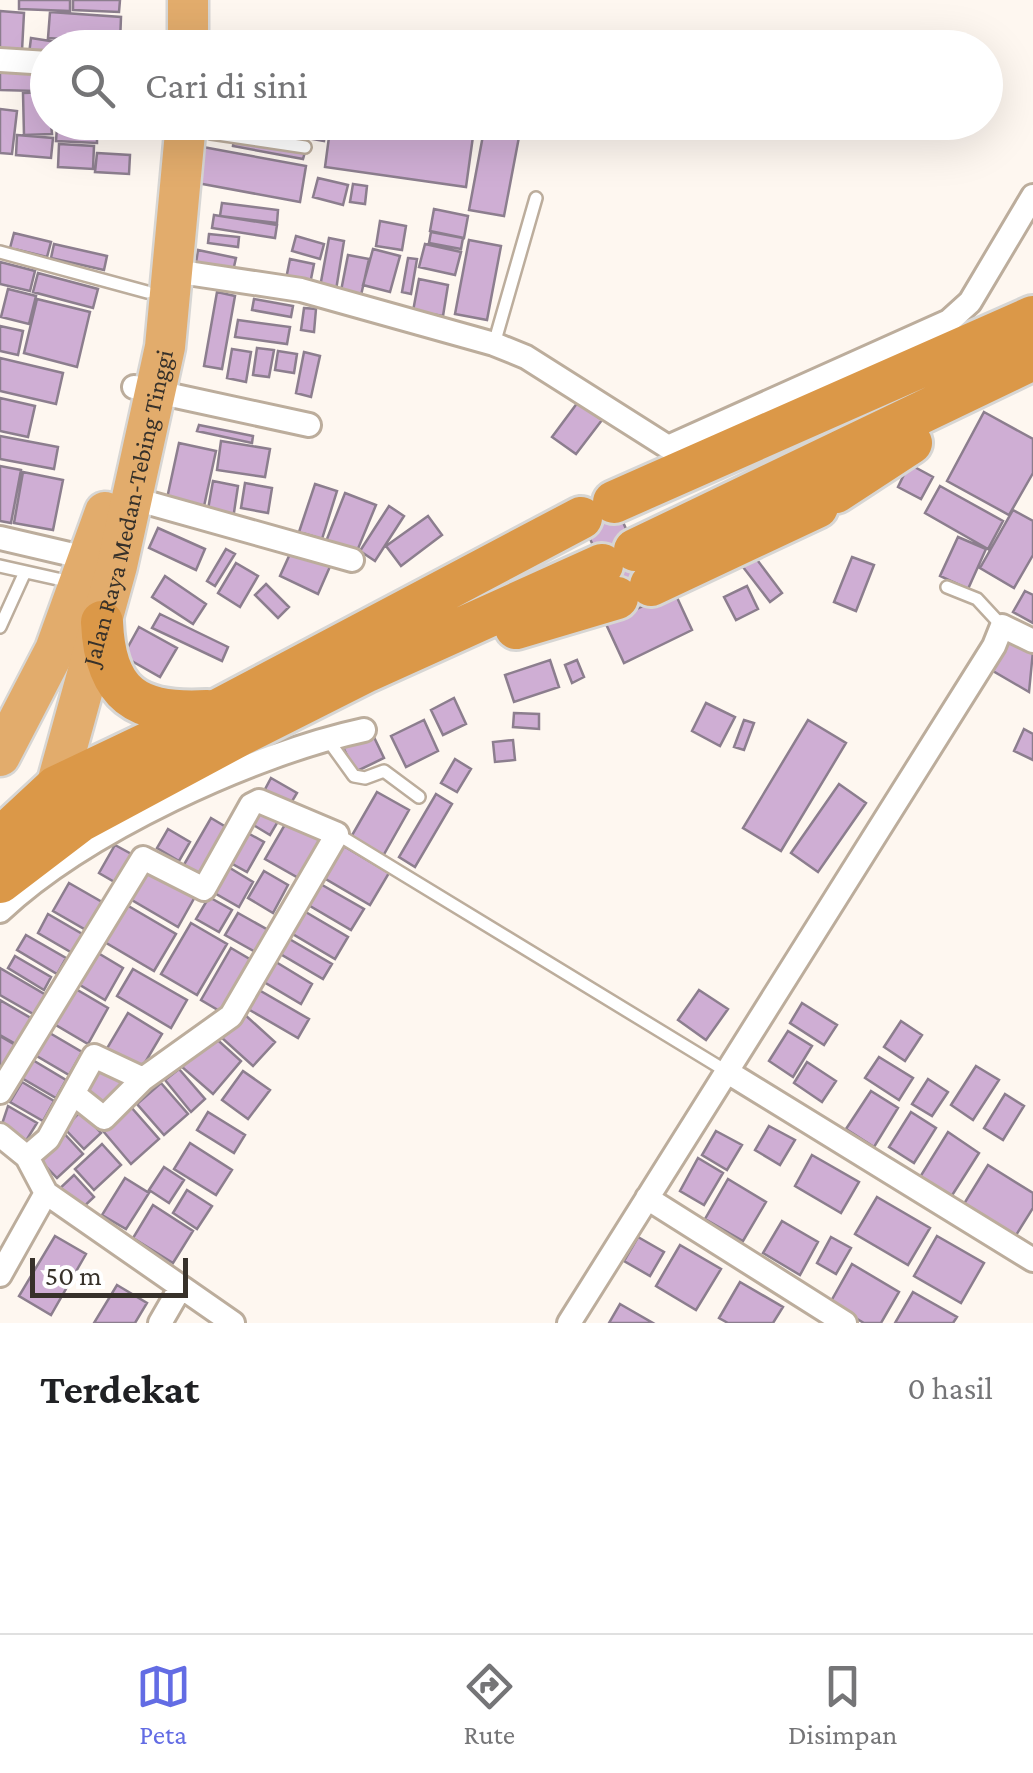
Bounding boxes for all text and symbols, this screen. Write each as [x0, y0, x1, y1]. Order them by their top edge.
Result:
search box [30, 30, 1003, 140]
icon: search [65, 58, 120, 113]
text: Cari di sini [145, 64, 308, 106]
street label: Jalan Raya Medan-Tebing Tinggi [77, 347, 178, 671]
scale bar [30, 1253, 188, 1298]
text: 50 m [45, 1260, 102, 1291]
text: Terdekat [40, 1365, 199, 1412]
text: 0 hasil [908, 1370, 993, 1406]
tab: Peta [136, 1659, 191, 1750]
tab: Rute [462, 1659, 517, 1750]
tab: Disimpan [788, 1659, 897, 1750]

